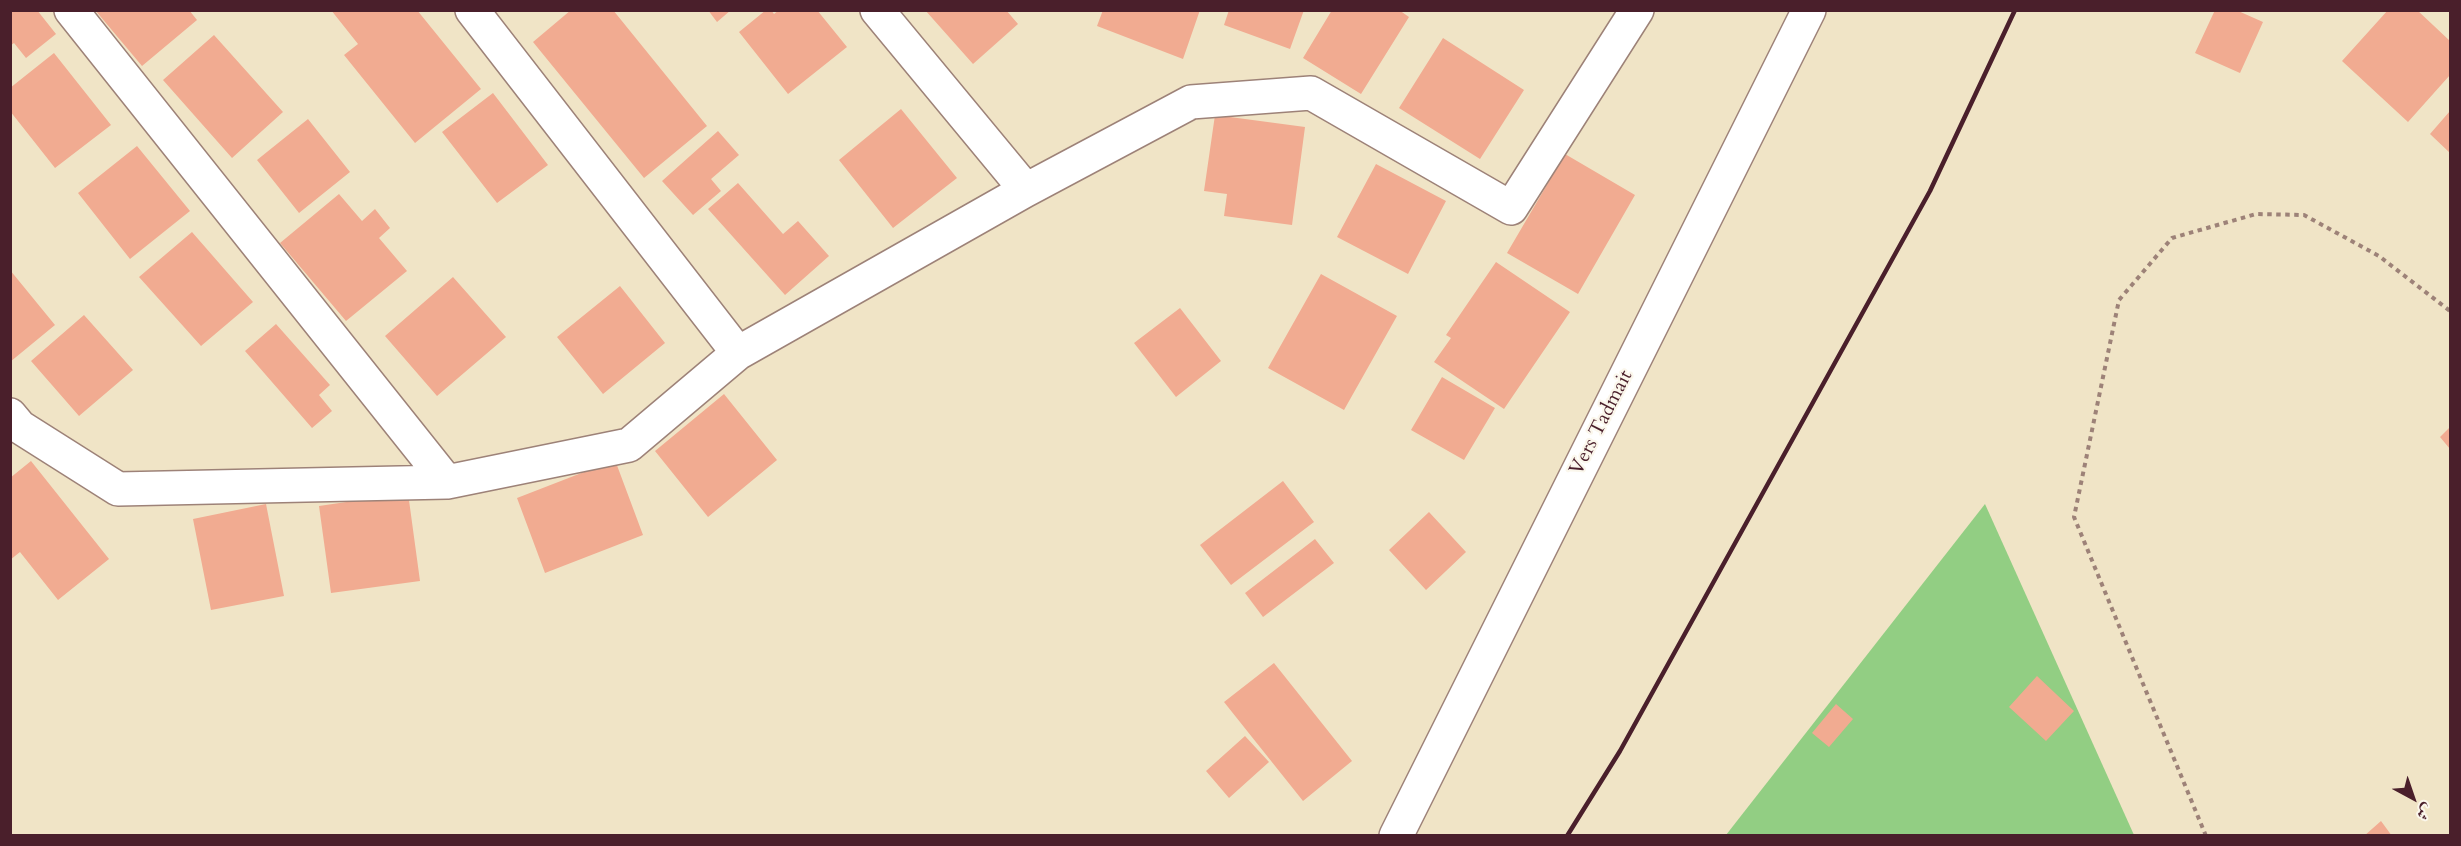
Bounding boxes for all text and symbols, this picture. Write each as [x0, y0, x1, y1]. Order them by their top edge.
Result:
street label: Vers Tadmait [1565, 367, 1639, 479]
north arrow [2383, 768, 2443, 828]
text: ش [2411, 798, 2438, 825]

